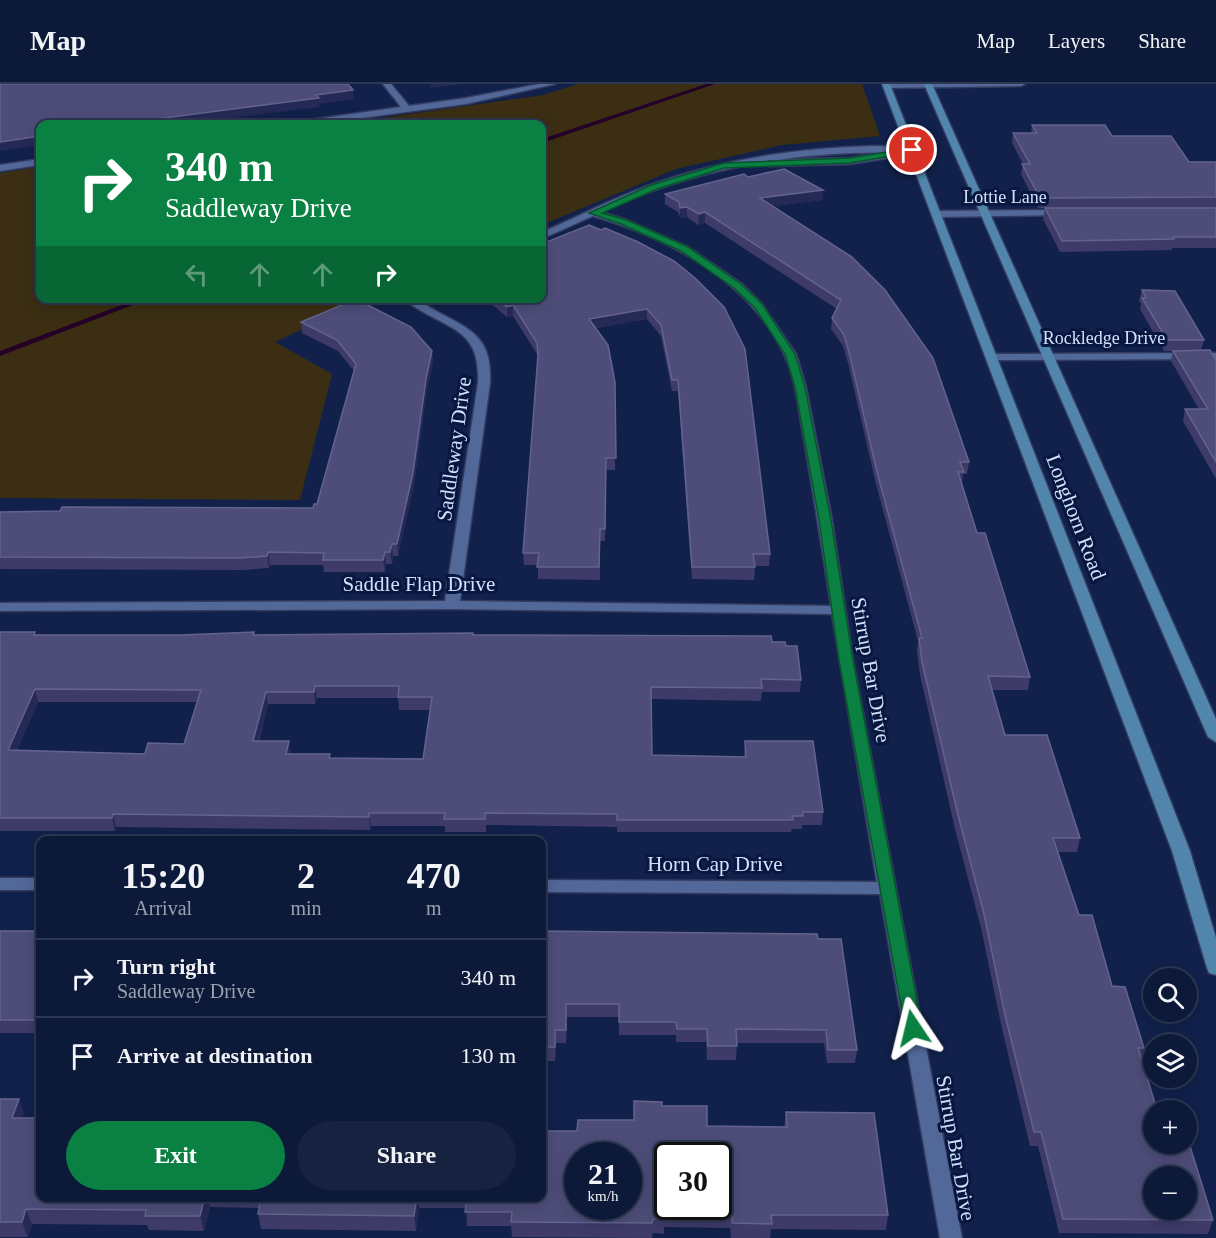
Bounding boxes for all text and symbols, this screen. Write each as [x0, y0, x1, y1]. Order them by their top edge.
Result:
text: Map [30, 25, 86, 56]
text: Map [977, 29, 1015, 53]
text: Layers [1048, 29, 1105, 53]
text: Share [1138, 29, 1186, 53]
pin [886, 124, 937, 175]
icon: arrive [895, 133, 928, 166]
icon: right [66, 144, 144, 222]
text: 340 m [165, 144, 274, 190]
street label: Lottie Lane [963, 187, 1047, 207]
text: Saddleway Drive [165, 193, 352, 223]
icon: left [180, 258, 213, 291]
icon: ahead [243, 258, 276, 291]
icon: ahead [306, 258, 339, 291]
icon: right [369, 258, 402, 291]
street label: Rockledge Drive [1043, 328, 1165, 348]
street label: Saddleway Drive [432, 375, 476, 523]
street label: Longhorn Road [1041, 451, 1111, 584]
street label: Saddle Flap Drive [343, 572, 495, 596]
street label: Stirrup Bar Drive [846, 596, 896, 744]
street label: Horn Cap Drive [647, 852, 783, 876]
text: 15:20 [121, 856, 205, 896]
text: 2 [297, 856, 315, 896]
text: 470 [407, 856, 461, 896]
text: Arrival [134, 897, 192, 919]
text: min [290, 897, 322, 919]
text: m [426, 897, 442, 919]
text: Turn right [117, 954, 216, 979]
icon: right [66, 962, 99, 995]
text: 340 m [460, 965, 516, 990]
map controls [1143, 968, 1197, 1220]
button: search [1143, 968, 1197, 1022]
text: Saddleway Drive [117, 980, 255, 1002]
position arrow [881, 996, 945, 1060]
button: layers [1143, 1034, 1197, 1088]
icon: arrive [66, 1040, 99, 1073]
text: Arrive at destination [117, 1043, 313, 1068]
text: 130 m [460, 1043, 516, 1068]
street label: Stirrup Bar Drive [931, 1074, 981, 1222]
button: + [1143, 1100, 1197, 1154]
button: Exit [66, 1121, 285, 1190]
button: Share [297, 1121, 516, 1190]
speed limit sign: 30 [654, 1142, 732, 1220]
text: 21 [588, 1157, 618, 1190]
button: − [1143, 1166, 1197, 1220]
text: km/h [588, 1188, 618, 1204]

